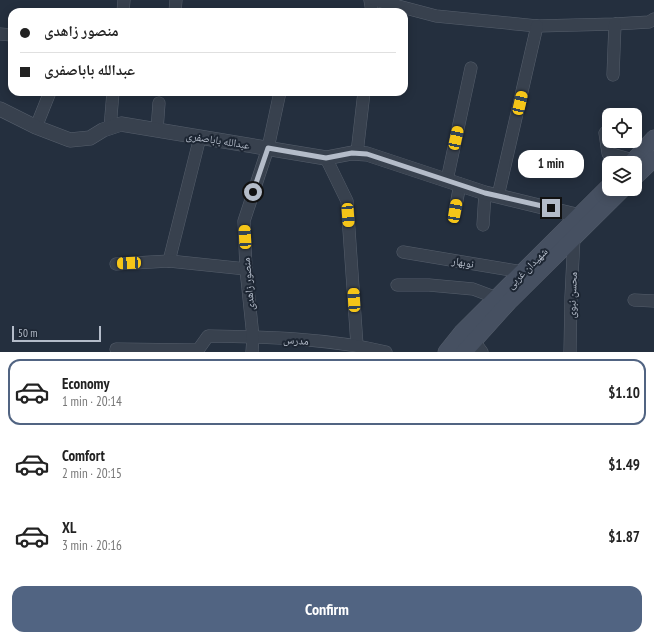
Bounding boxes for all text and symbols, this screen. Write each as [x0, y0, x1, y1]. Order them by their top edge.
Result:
text: منصور زاهدی [44, 21, 119, 40]
text: عبدالله باباصفری [44, 60, 135, 79]
car [511, 90, 529, 116]
map controls [602, 108, 642, 196]
button: locate [602, 108, 642, 148]
car [448, 125, 464, 151]
street label: عبدالله باباصفری [185, 128, 251, 152]
callout: 1 min [518, 150, 584, 178]
text: 1 min [538, 155, 564, 172]
button: layers [602, 156, 642, 196]
route start [244, 183, 262, 201]
car [447, 198, 463, 224]
route end [542, 199, 560, 217]
car [341, 203, 355, 227]
car [238, 225, 252, 249]
street label: شهیدان غربی [503, 244, 551, 292]
street label: نوبهار [450, 253, 475, 271]
car [117, 256, 141, 270]
street label: منصور زاهدی [239, 257, 257, 311]
street label: محسن نبوی [564, 271, 580, 319]
car [347, 288, 361, 312]
scale bar [12, 324, 101, 343]
text: 50 m [18, 326, 37, 340]
street label: مدرس [283, 332, 309, 348]
icon: car [14, 374, 50, 410]
text: Economy [62, 374, 110, 393]
text: $1.10 [608, 383, 640, 402]
text: 1 min · 20:14 [62, 393, 122, 410]
icon: car [14, 446, 50, 482]
text: Comfort [62, 446, 105, 465]
text: $1.49 [608, 455, 640, 474]
text: 2 min · 20:15 [62, 465, 122, 482]
icon: car [14, 518, 50, 554]
text: XL [62, 518, 76, 537]
text: $1.87 [608, 527, 640, 546]
text: 3 min · 20:16 [62, 537, 122, 554]
button: Confirm [12, 586, 642, 632]

